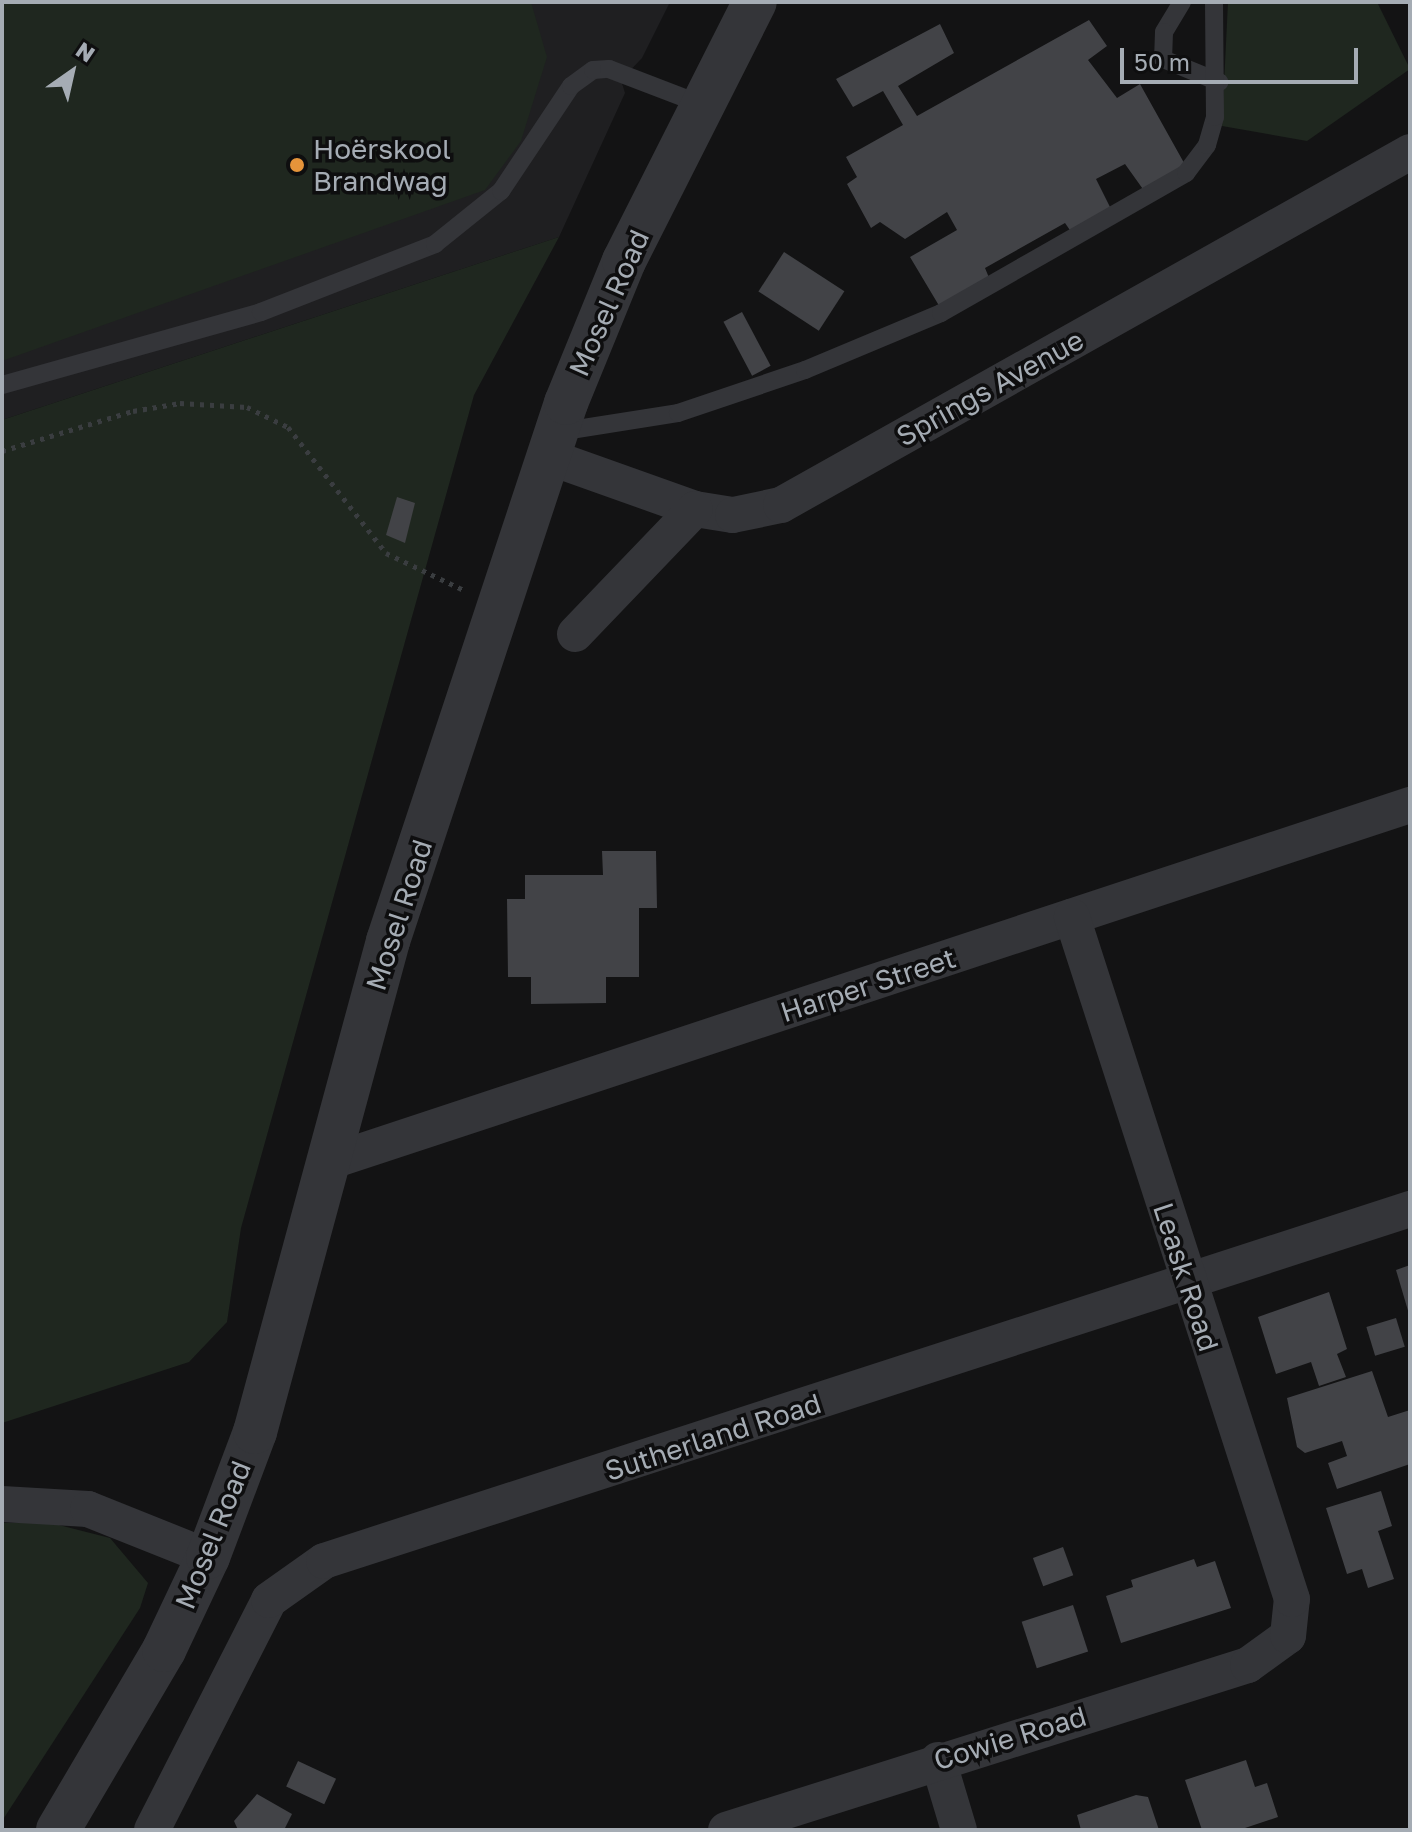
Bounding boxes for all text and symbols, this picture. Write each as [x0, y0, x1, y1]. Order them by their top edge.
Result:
north arrow [32, 32, 112, 112]
scale bar [1124, 32, 1362, 82]
text: N [71, 36, 100, 68]
text: 50 m [1134, 47, 1190, 76]
place label: Hoërskool Brandwag [313, 132, 451, 198]
marker: Hoërskool Brandwag [288, 156, 306, 174]
street label: Mosel Road [562, 225, 656, 381]
street label: Springs Avenue [891, 323, 1089, 453]
street label: Mosel Road [359, 835, 439, 995]
street label: Harper Street [776, 941, 960, 1029]
street label: Leask Road [1146, 1199, 1226, 1355]
street label: Sutherland Road [601, 1386, 825, 1488]
street label: Mosel Road [168, 1456, 258, 1614]
street label: Cowie Road [930, 1699, 1090, 1777]

